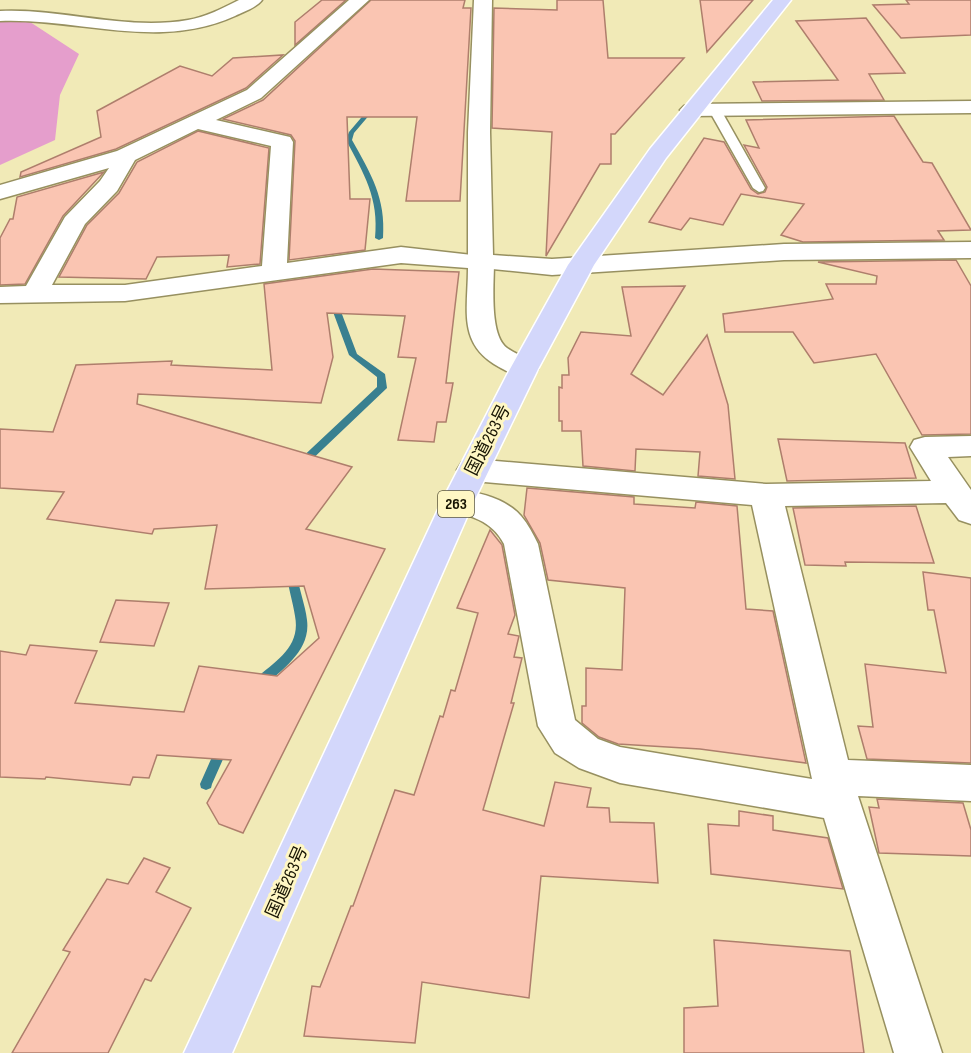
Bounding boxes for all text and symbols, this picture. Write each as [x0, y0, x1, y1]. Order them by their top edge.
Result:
street label: 国道263号 [461, 401, 515, 479]
road number: 263 [438, 491, 474, 517]
street label: 国道263号 [262, 843, 312, 921]

